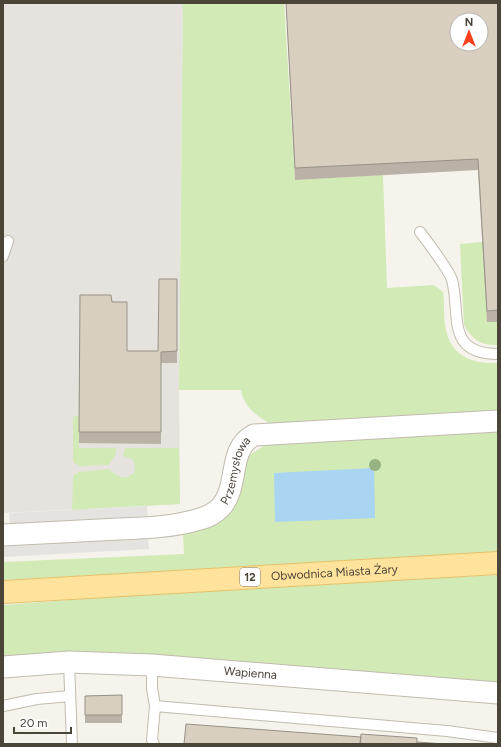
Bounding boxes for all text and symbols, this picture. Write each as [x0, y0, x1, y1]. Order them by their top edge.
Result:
north arrow [449, 12, 489, 52]
text: N [465, 16, 473, 29]
street label: Przemysłowa [218, 433, 253, 507]
street label: Obwodnica Miasta Żary [271, 562, 399, 583]
road number: 12 [240, 568, 260, 586]
street label: Wapienna [223, 664, 277, 682]
scale bar [14, 709, 71, 735]
text: 20 m [20, 716, 48, 730]

